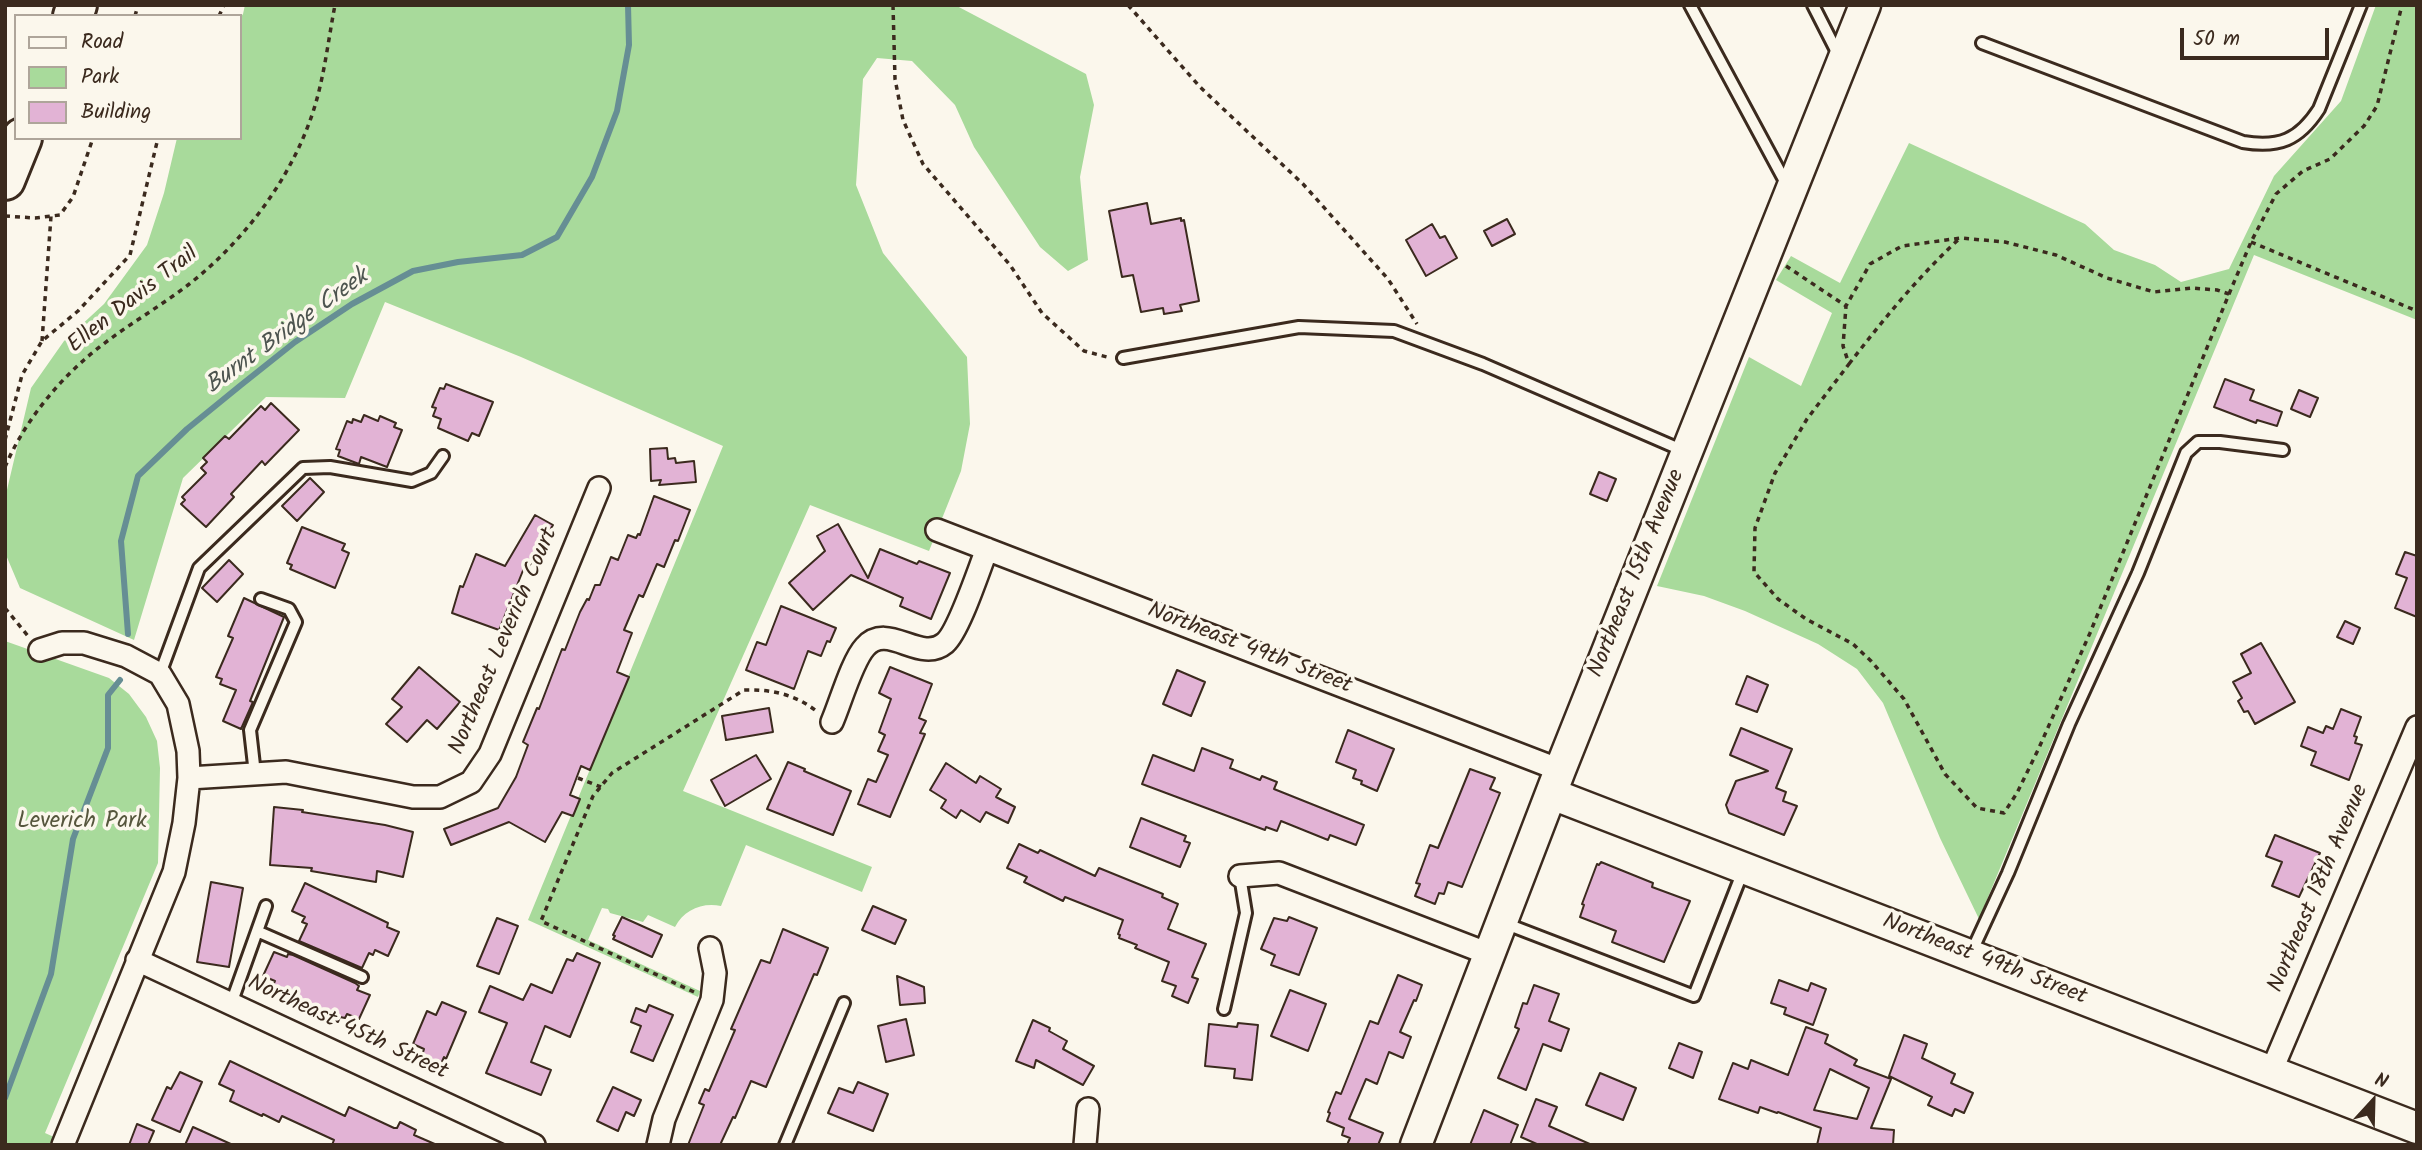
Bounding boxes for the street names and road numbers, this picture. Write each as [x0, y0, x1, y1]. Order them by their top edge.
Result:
street label: Ellen Davis Trail [63, 241, 205, 361]
street label: Northeast 15th Avenue [1584, 466, 1692, 682]
street label: Northeast Leverich Court [445, 525, 565, 759]
street label: Northeast 49th Street [1143, 598, 1355, 702]
street label: Northeast 18th Avenue [2264, 781, 2376, 997]
street label: Northeast 49th Street [1878, 909, 2090, 1013]
street label: Northeast 45th Street [243, 970, 451, 1088]

